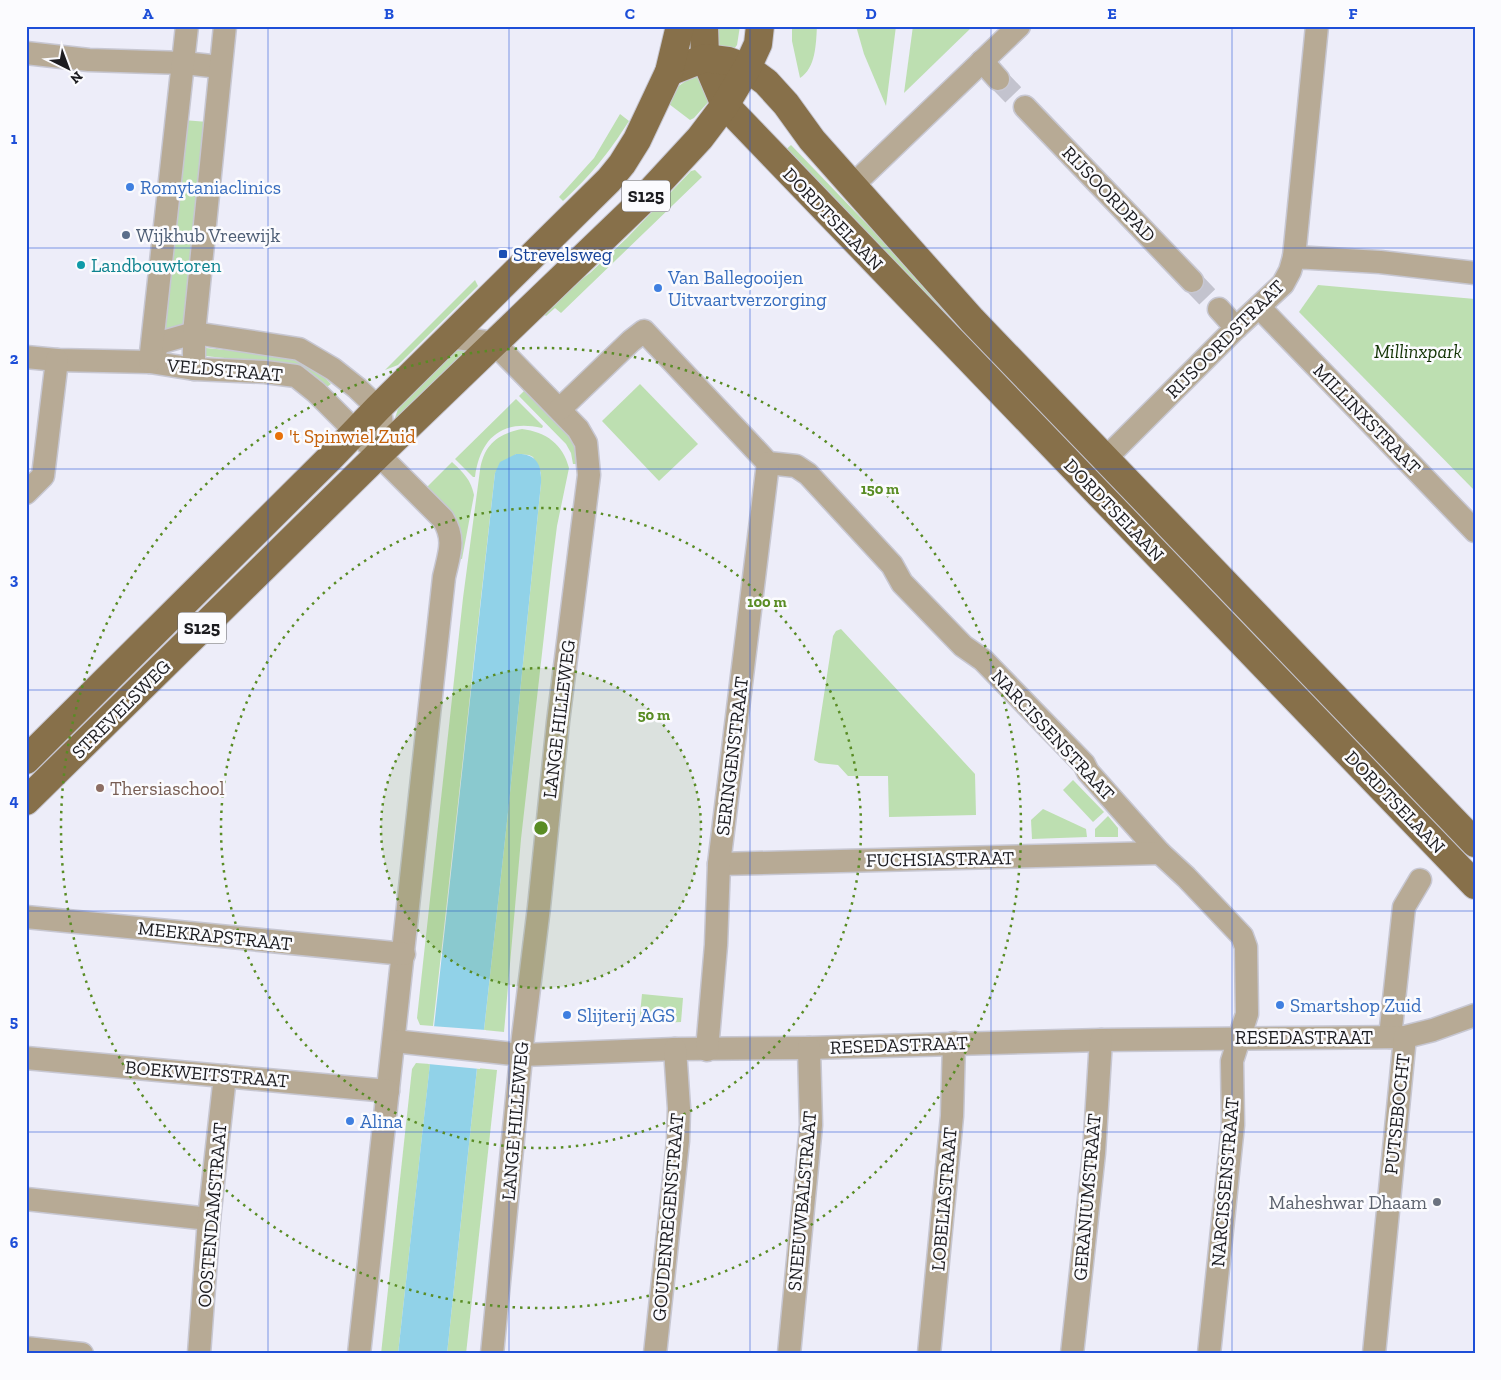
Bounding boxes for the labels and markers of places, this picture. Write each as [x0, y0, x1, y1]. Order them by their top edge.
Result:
place label: Romytaniaclinics [140, 176, 281, 199]
marker: Romytaniaclinics [124, 181, 136, 193]
place label: Wijkhub Vreewijk [136, 224, 280, 247]
marker: Wijkhub Vreewijk [120, 229, 132, 241]
place label: Strevelsweg [513, 243, 613, 266]
marker: Strevelsweg [497, 248, 509, 260]
place label: Landbouwtoren [91, 254, 221, 277]
marker: Landbouwtoren [75, 259, 87, 271]
place label: Van Ballegooijen Uitvaartverzorging [667, 266, 827, 311]
marker: Van Ballegooijen Uitvaartverzorging [652, 282, 664, 294]
place label: 't Spinwiel Zuid [289, 425, 416, 448]
marker: 't Spinwiel Zuid [273, 430, 285, 442]
place label: Thersiaschool [110, 777, 224, 800]
marker: Thersiaschool [94, 782, 106, 794]
centre of rings [532, 819, 550, 837]
place label: Smartshop Zuid [1290, 994, 1422, 1017]
marker: Smartshop Zuid [1274, 999, 1286, 1011]
place label: Slijterij AGS [577, 1004, 675, 1027]
marker: Slijterij AGS [561, 1009, 573, 1021]
place label: Alina [360, 1110, 403, 1133]
marker: Alina [344, 1115, 356, 1127]
place label: Maheshwar Dhaam [1269, 1191, 1428, 1214]
marker: Maheshwar Dhaam [1431, 1196, 1443, 1208]

